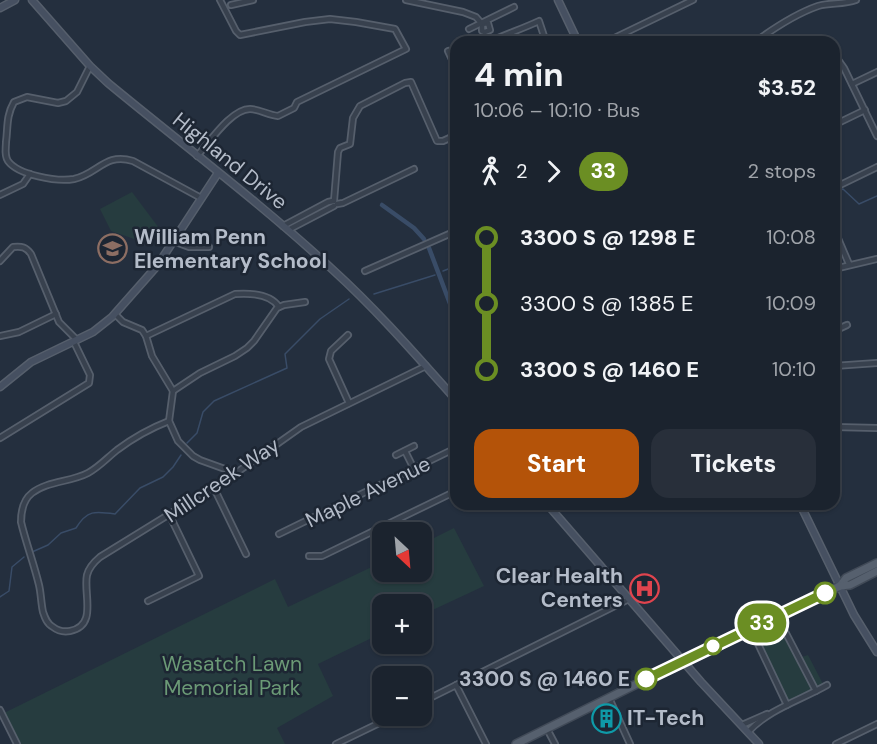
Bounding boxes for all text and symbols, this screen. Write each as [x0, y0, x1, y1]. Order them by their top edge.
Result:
text: 4 min [474, 53, 564, 96]
text: $3.52 [758, 73, 816, 102]
text: 10:06 – 10:10 · Bus [474, 97, 640, 123]
street label: Highland Drive [167, 106, 293, 216]
icon: walk [474, 155, 507, 188]
icon: forward [537, 155, 570, 188]
text: 33 [591, 157, 616, 185]
text: 2 [516, 158, 528, 184]
text: 2 stops [748, 158, 816, 184]
place label: William Penn Elementary School [134, 223, 327, 275]
text: 3300 S @ 1298 E [520, 223, 696, 252]
text: 10:08 [766, 224, 816, 250]
school or university icon: William Penn Elementary School [97, 233, 129, 265]
text: 3300 S @ 1385 E [520, 289, 693, 318]
text: 10:09 [766, 290, 816, 316]
text: 3300 S @ 1460 E [520, 355, 699, 384]
text: 10:10 [772, 356, 816, 382]
button: Start [474, 429, 639, 498]
button: Tickets [651, 429, 816, 498]
street label: Millcreek Way [159, 431, 285, 529]
street label: Maple Avenue [301, 450, 435, 534]
north arrow [372, 522, 432, 582]
map controls [372, 522, 432, 726]
place label: Clear Health Centers [496, 562, 623, 614]
hospital icon: Clear Health Centers [628, 572, 660, 604]
unlabelled marker [814, 582, 836, 604]
button: + [372, 594, 432, 654]
line badge: 33 [735, 604, 789, 642]
text: 33 [749, 609, 775, 637]
unlabelled marker [704, 637, 722, 655]
park label: Wasatch Lawn Memorial Park [162, 650, 302, 702]
place label: 3300 S @ 1460 E [459, 665, 630, 693]
button: − [372, 666, 432, 726]
marker: 3300 S @ 1460 E [635, 668, 657, 690]
building icon: IT-Tech [590, 702, 622, 734]
place label: IT-Tech [627, 704, 704, 732]

